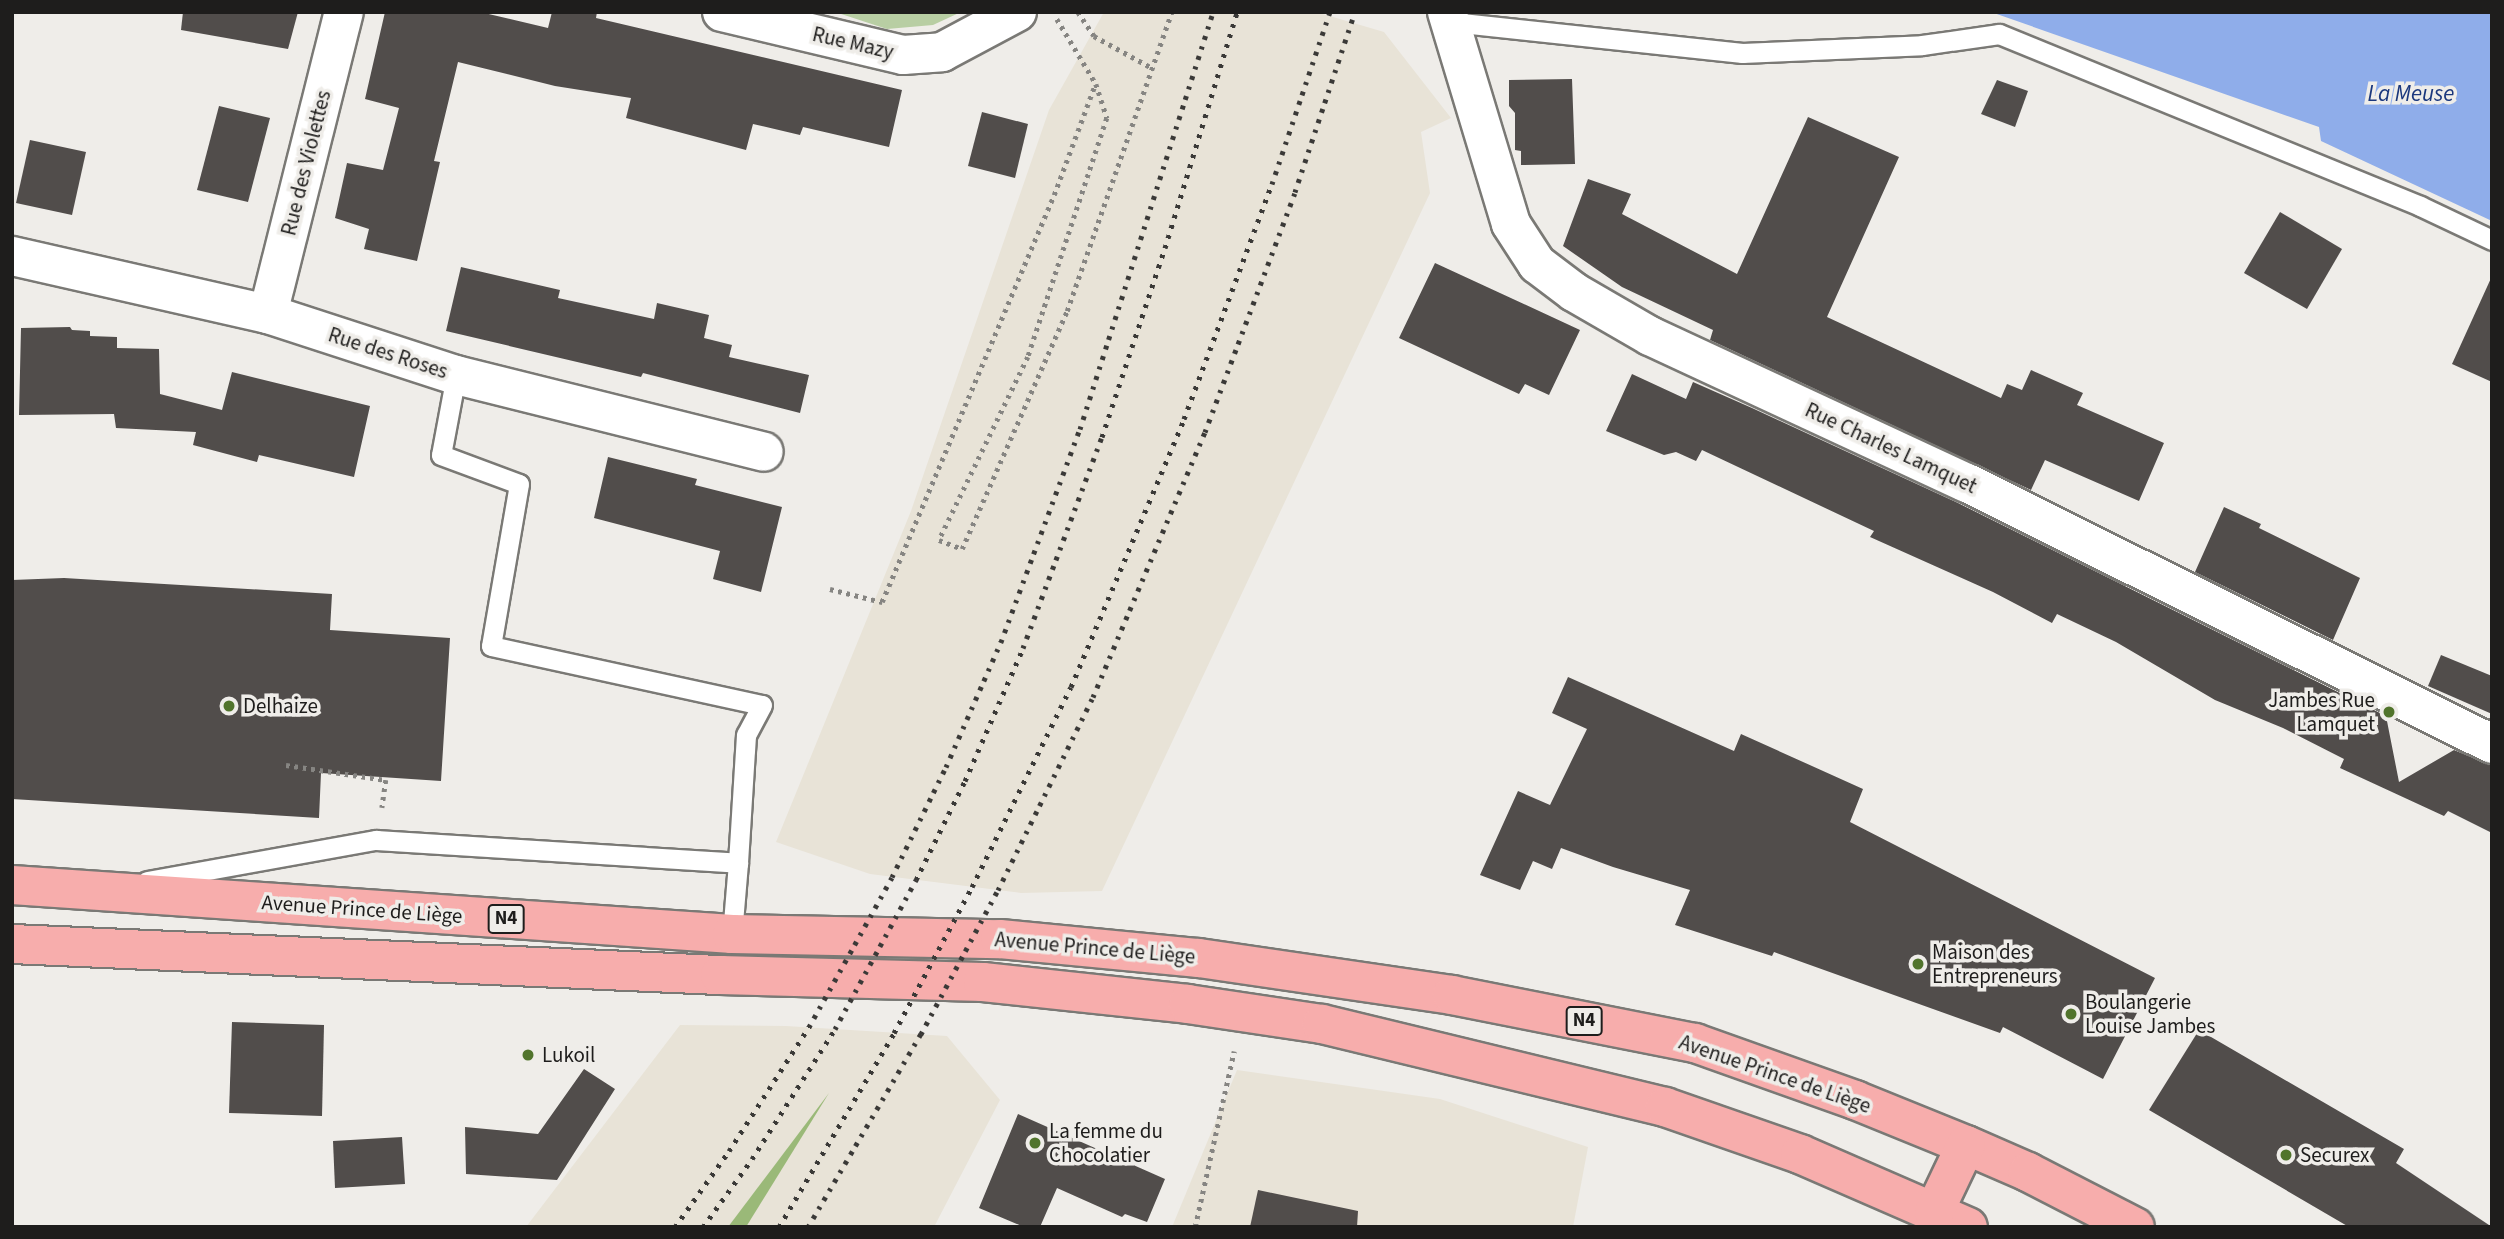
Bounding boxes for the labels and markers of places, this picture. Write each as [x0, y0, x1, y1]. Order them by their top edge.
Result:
place label: Jambes Rue Lamquet [2268, 687, 2375, 737]
place label: Delhaize [243, 693, 318, 719]
marker: Delhaize [221, 698, 237, 714]
marker: Jambes Rue Lamquet [2381, 704, 2397, 720]
place label: Maison des Entrepreneurs [1932, 939, 2058, 989]
marker: Maison des Entrepreneurs [1910, 956, 1926, 972]
place label: Boulangerie Louise Jambes [2085, 989, 2215, 1039]
marker: Boulangerie Louise Jambes [2063, 1006, 2079, 1022]
place label: Lukoil [542, 1042, 595, 1068]
marker: Lukoil [520, 1047, 536, 1063]
place label: La femme du Chocolatier [1049, 1118, 1163, 1168]
marker: La femme du Chocolatier [1027, 1135, 1043, 1151]
place label: Securex [2300, 1142, 2369, 1168]
marker: Securex [2278, 1147, 2294, 1163]

